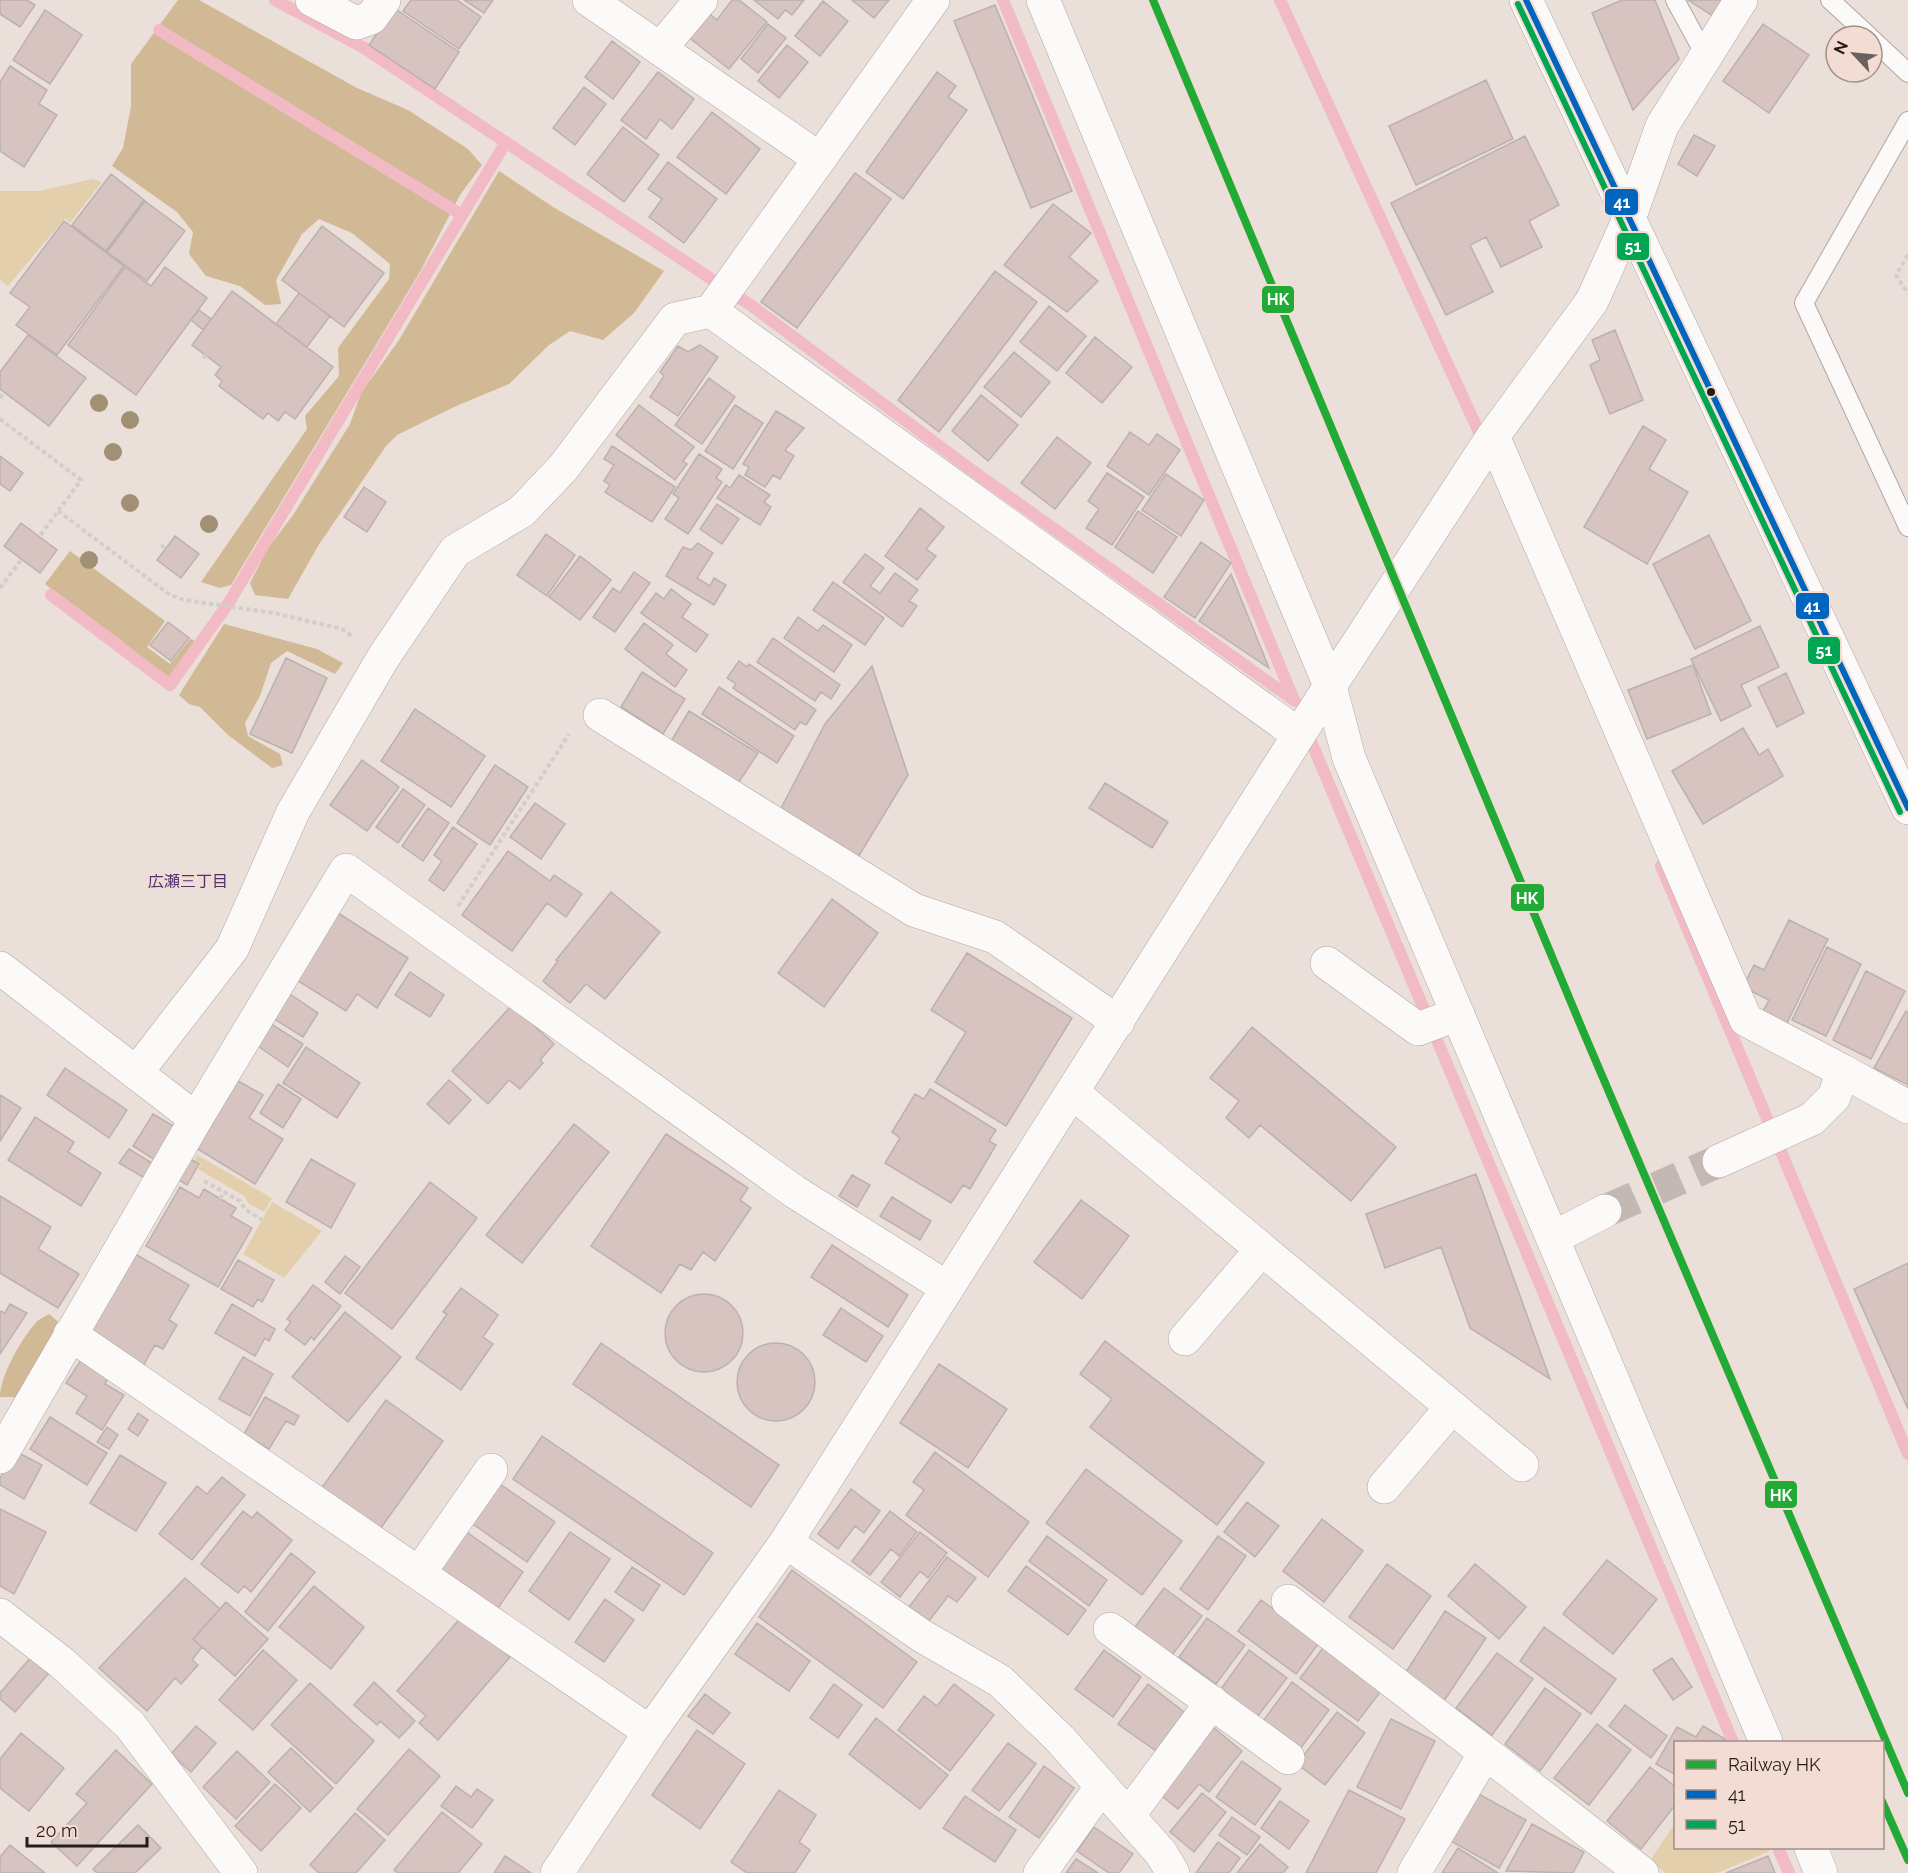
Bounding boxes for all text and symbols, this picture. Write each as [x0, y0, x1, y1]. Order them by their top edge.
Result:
north arrow [1824, 24, 1884, 84]
text: N [1830, 38, 1852, 57]
line badge: 41 [1604, 188, 1639, 216]
text: 41 [1613, 193, 1631, 212]
line badge: 51 [1616, 232, 1650, 261]
text: 51 [1625, 237, 1641, 256]
line badge: HK [1261, 285, 1295, 314]
text: HK [1267, 290, 1290, 309]
unlabelled marker [1705, 386, 1717, 398]
line badge: 41 [1795, 592, 1830, 620]
text: 41 [1803, 597, 1821, 616]
line badge: 51 [1807, 636, 1841, 665]
text: 51 [1816, 641, 1832, 660]
district label: 広瀬三丁目 [148, 872, 228, 891]
line badge: HK [1510, 883, 1545, 912]
text: HK [1516, 889, 1539, 908]
line badge: HK [1764, 1480, 1798, 1509]
text: HK [1770, 1486, 1793, 1505]
legend [1674, 1741, 1884, 1849]
text: Railway HK [1728, 1754, 1821, 1775]
text: 41 [1728, 1784, 1746, 1805]
scale bar [27, 1810, 147, 1848]
text: 51 [1728, 1814, 1746, 1835]
text: 20 m [36, 1820, 78, 1841]

